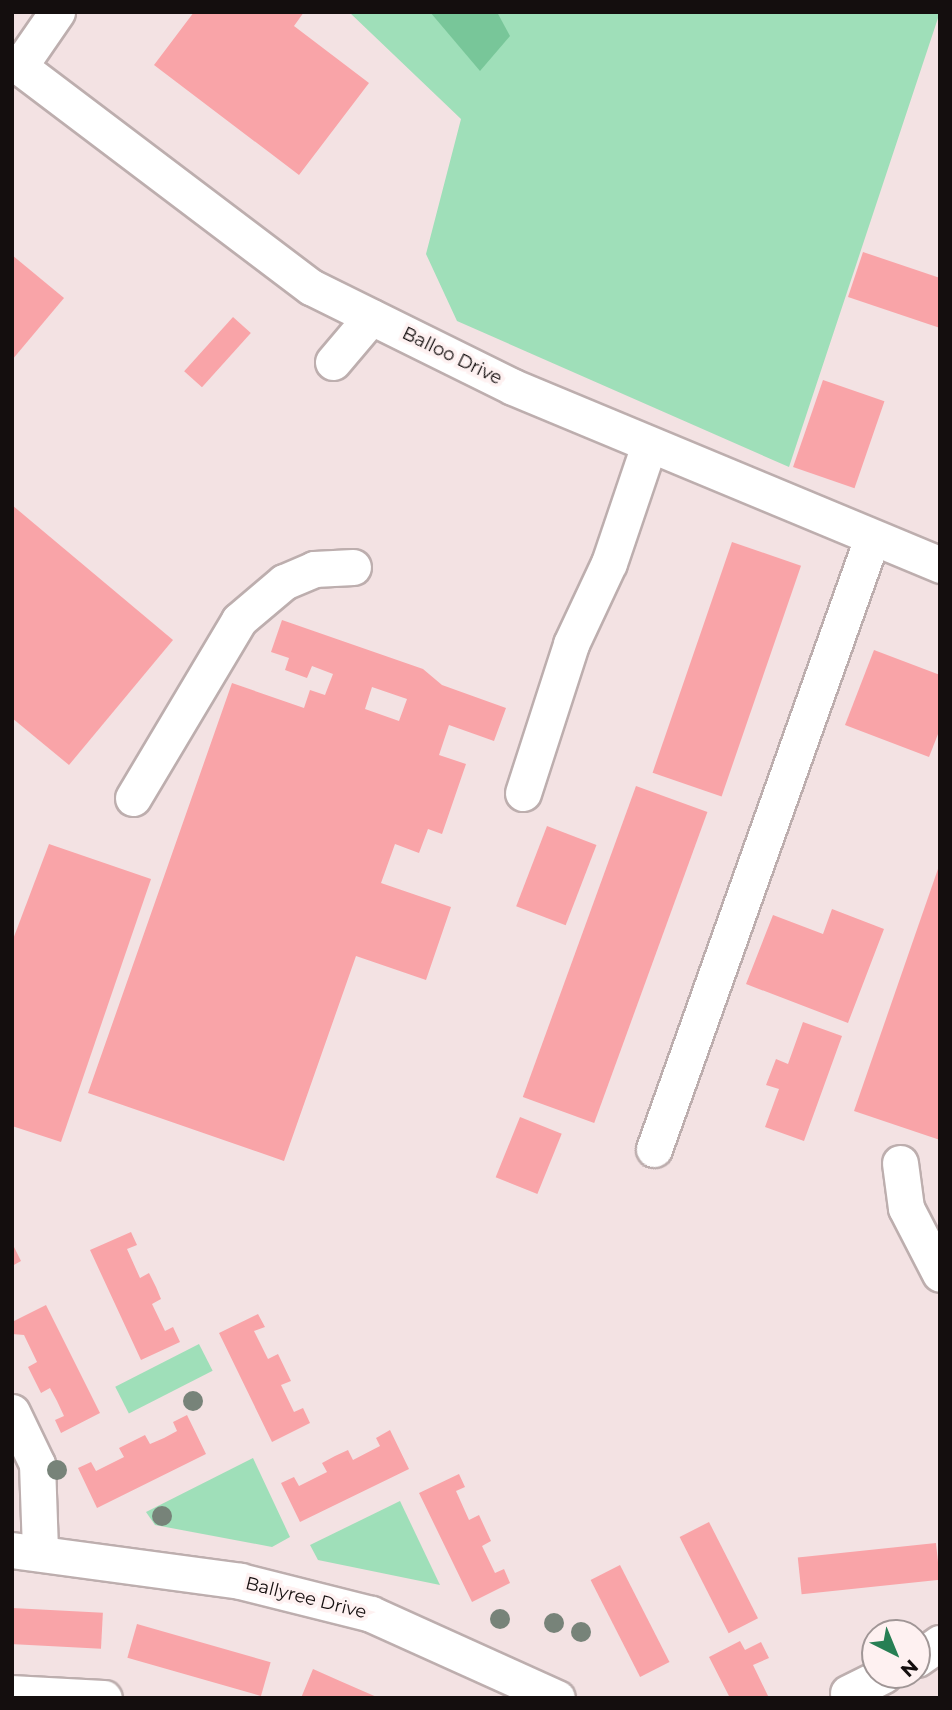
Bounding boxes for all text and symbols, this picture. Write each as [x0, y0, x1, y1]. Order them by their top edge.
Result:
street label: Balloo Drive [399, 323, 505, 389]
street label: Ballyree Drive [243, 1573, 369, 1623]
north arrow [861, 1619, 931, 1689]
text: N [896, 1655, 923, 1682]

